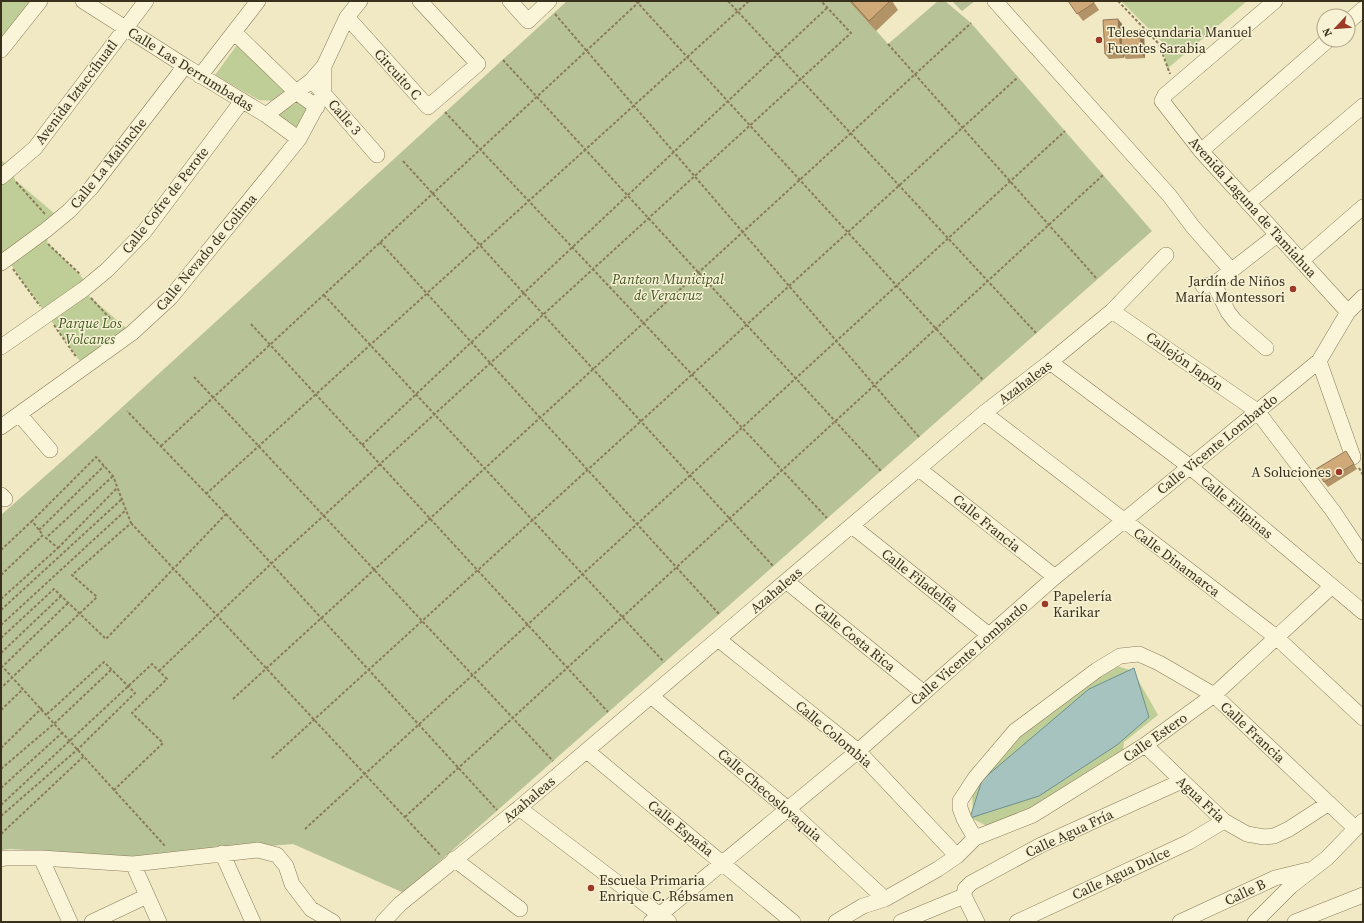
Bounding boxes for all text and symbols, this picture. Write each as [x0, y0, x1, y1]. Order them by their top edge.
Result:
north arrow [1316, 8, 1356, 48]
street label: Calle Las Derrumbadas [124, 22, 258, 116]
place label: Telesecundaria Manuel Fuentes Sarabia [1107, 22, 1252, 58]
text: N [1319, 25, 1336, 39]
street label: Avenida Iztaccíhuatl [30, 35, 122, 149]
marker: Telesecundaria Manuel Fuentes Sarabia [1094, 35, 1104, 45]
street label: Circuito C [370, 44, 426, 104]
street label: Calle 3 [324, 95, 366, 139]
street label: Calle La Malinche [65, 113, 151, 213]
street label: Avenida Laguna de Tamiahua [1184, 132, 1322, 282]
street label: Calle Cofre de Perote [117, 142, 213, 258]
street label: Calle Nevado de Colima [151, 188, 262, 315]
park label: Panteon Municipal de Veracruz [611, 269, 724, 305]
place label: Jardín de Niños María Montessori [1175, 271, 1285, 307]
marker: Jardín de Niños María Montessori [1288, 284, 1298, 294]
park label: Parque Los Volcanes [57, 313, 123, 349]
street label: Callejón Japón [1142, 327, 1228, 396]
street label: Azahaleas [994, 355, 1056, 409]
street label: Calle Vicente Lombardo [1152, 389, 1282, 499]
place label: A Soluciones [1251, 462, 1331, 482]
marker: A Soluciones [1334, 467, 1344, 477]
street label: Calle Filipinas [1196, 471, 1278, 543]
street label: Calle Francia [949, 489, 1026, 557]
street label: Calle Dinamarca [1130, 523, 1225, 602]
street label: Calle Filadelfia [877, 544, 963, 617]
street label: Azahaleas [746, 562, 806, 618]
place label: Papelería Karikar [1053, 586, 1113, 622]
street label: Calle Vicente Lombardo [906, 596, 1032, 710]
street label: Calle Costa Rica [810, 598, 901, 677]
marker: Papelería Karikar [1040, 599, 1050, 609]
street label: Calle Colombia [791, 696, 877, 773]
street label: Calle Francia [1216, 697, 1290, 768]
street label: Calle Estero [1119, 707, 1191, 767]
street label: Calle Checoslovaquia [713, 744, 827, 847]
street label: Azahaleas [499, 771, 559, 827]
street label: Agua Fria [1172, 771, 1230, 827]
street label: Calle España [644, 795, 719, 861]
street label: Calle Agua Fría [1022, 804, 1117, 862]
street label: Calle Agua Dulce [1069, 842, 1173, 904]
place label: Escuela Primaria Enrique C. Rébsamen [599, 870, 734, 906]
street label: Calle B [1221, 874, 1269, 910]
marker: Escuela Primaria Enrique C. Rébsamen [586, 883, 596, 893]

